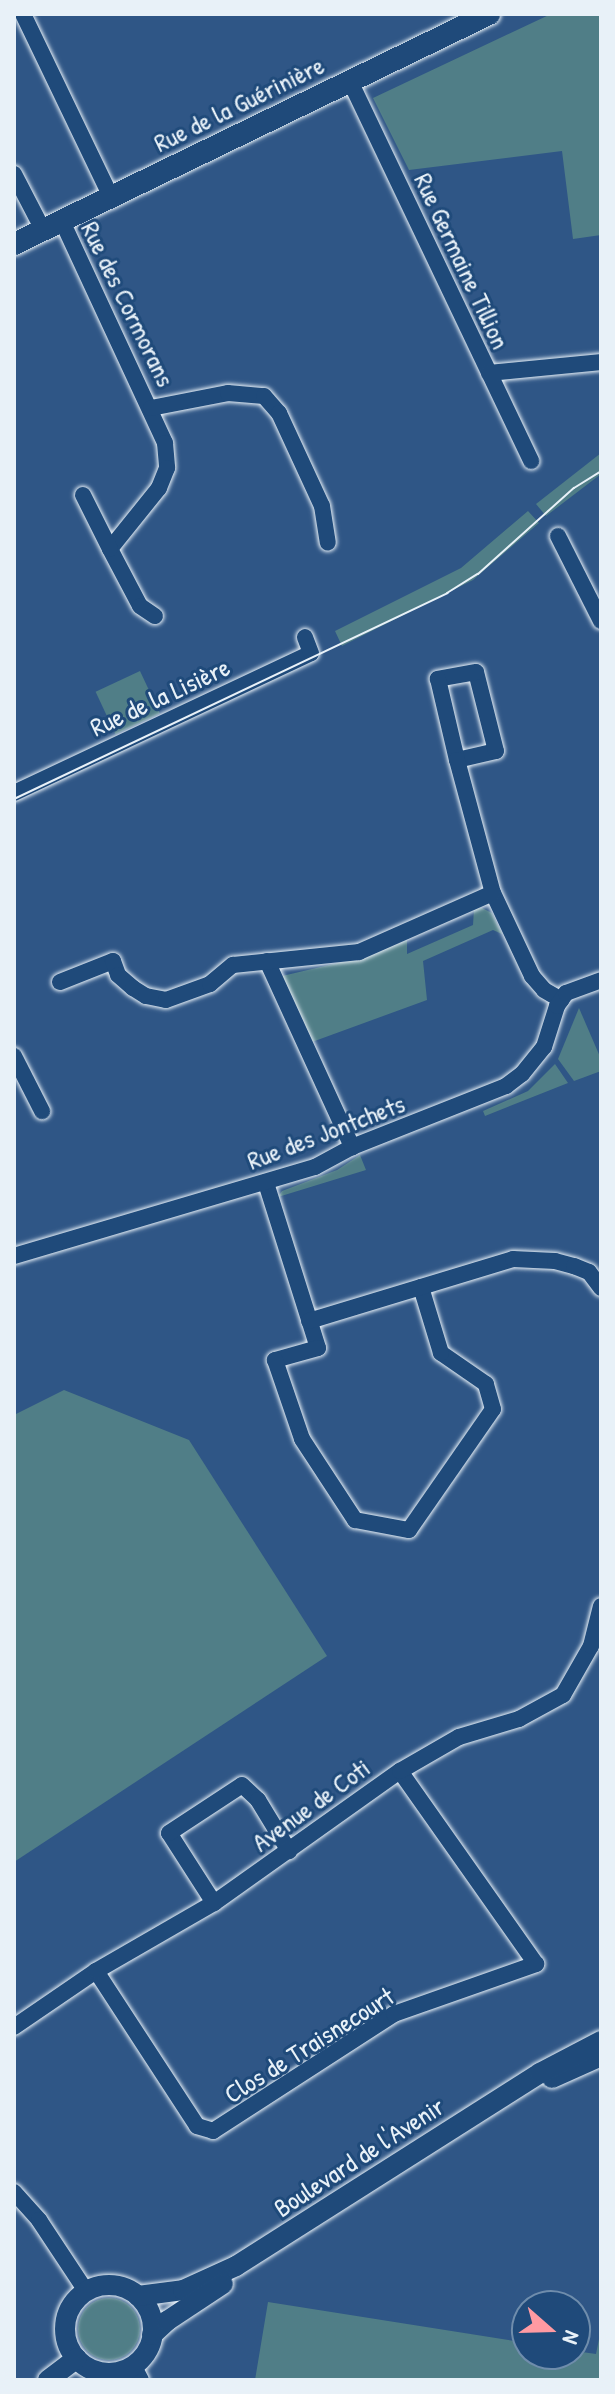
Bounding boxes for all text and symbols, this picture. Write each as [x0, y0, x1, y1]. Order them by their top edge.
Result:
street label: Rue de la Guérinière [149, 49, 329, 159]
street label: Rue Germaine Tillion [408, 168, 516, 354]
street label: Rue des Cormorans [75, 216, 181, 392]
street label: Rue de la Lisière [85, 651, 235, 743]
street label: Rue des Jontchets [243, 1088, 409, 1176]
street label: Avenue de Coti [246, 1752, 376, 1858]
street label: Clos de Traisnecourt [218, 1980, 400, 2110]
street label: Boulevard de l'Avenir [268, 2090, 450, 2224]
north arrow [511, 2290, 591, 2370]
text: N [556, 2327, 588, 2348]

